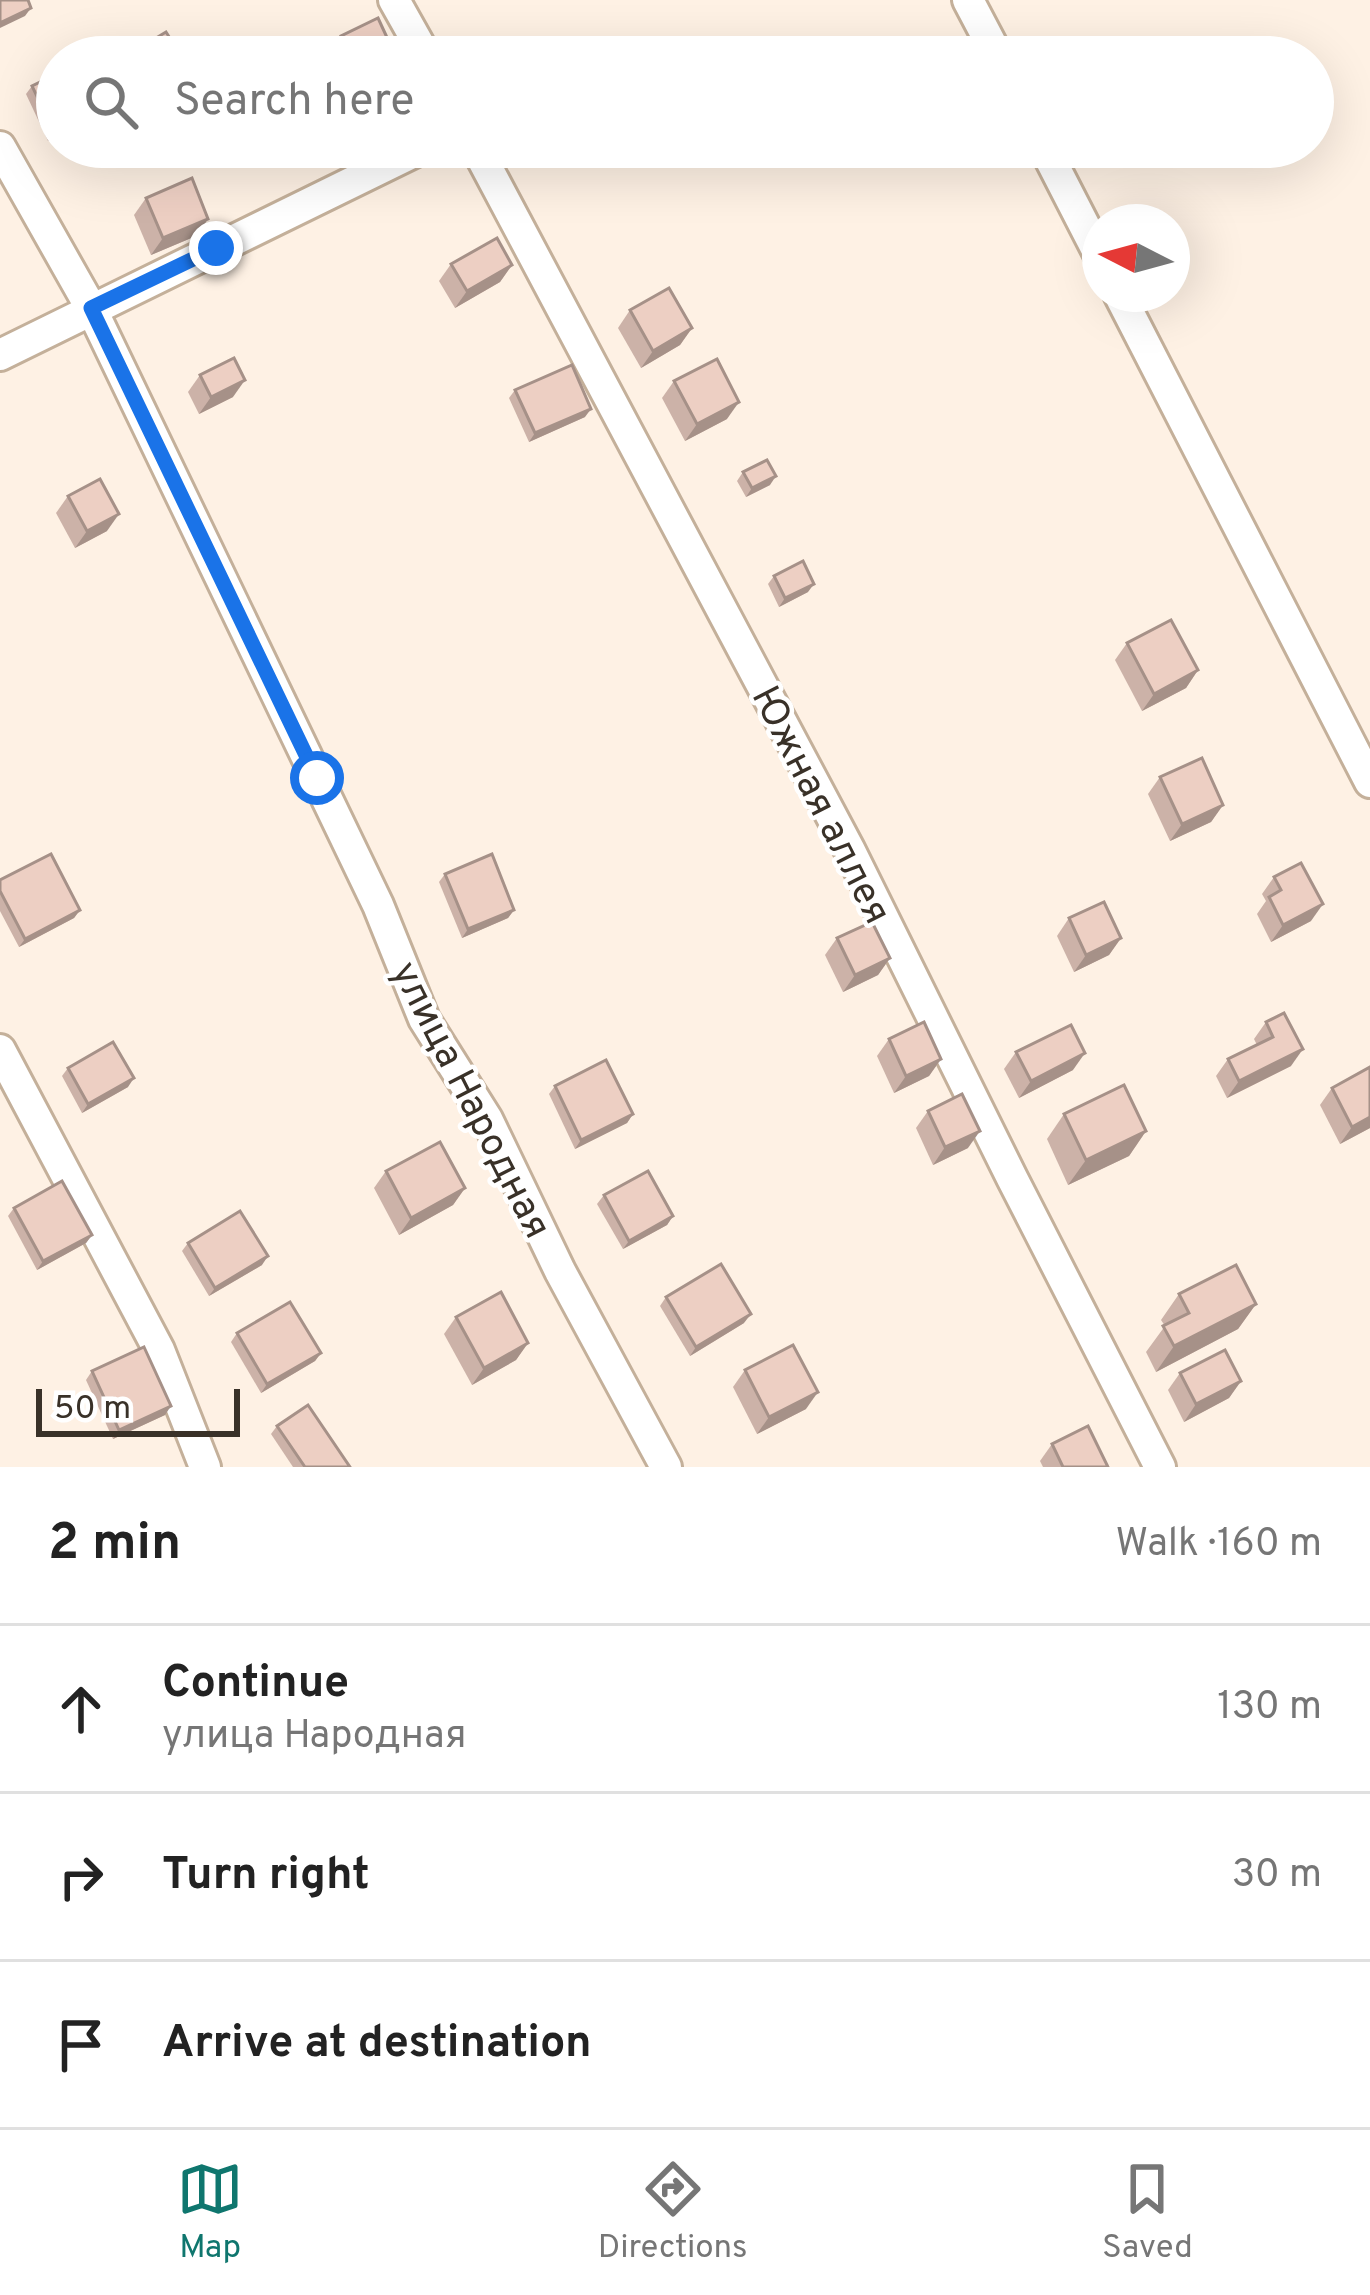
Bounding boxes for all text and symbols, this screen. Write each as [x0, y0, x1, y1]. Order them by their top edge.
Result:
search box [36, 36, 1334, 168]
icon: search [78, 69, 144, 135]
text: Search here [174, 74, 414, 131]
north arrow [1082, 204, 1190, 312]
route end [189, 221, 243, 275]
street label: Южная аллея [738, 679, 900, 933]
route start [290, 751, 344, 805]
street label: улица Народная [378, 954, 560, 1248]
scale bar [36, 1383, 240, 1436]
text: 50 m [54, 1389, 131, 1431]
text: 2 min [48, 1513, 181, 1578]
text: Walk · 160 m [1115, 1521, 1322, 1570]
text: Continue [162, 1656, 349, 1713]
icon: ahead [48, 1676, 114, 1742]
text: 130 m [1217, 1684, 1322, 1733]
text: улица Народная [162, 1713, 466, 1762]
icon: right [48, 1844, 114, 1910]
text: Turn right [162, 1848, 370, 1905]
text: 30 m [1232, 1852, 1322, 1901]
icon: arrive [48, 2012, 114, 2078]
text: Arrive at destination [162, 2016, 592, 2073]
tab: Map [177, 2156, 243, 2270]
tab: Directions [598, 2156, 748, 2270]
tab: Saved [1102, 2156, 1193, 2270]

